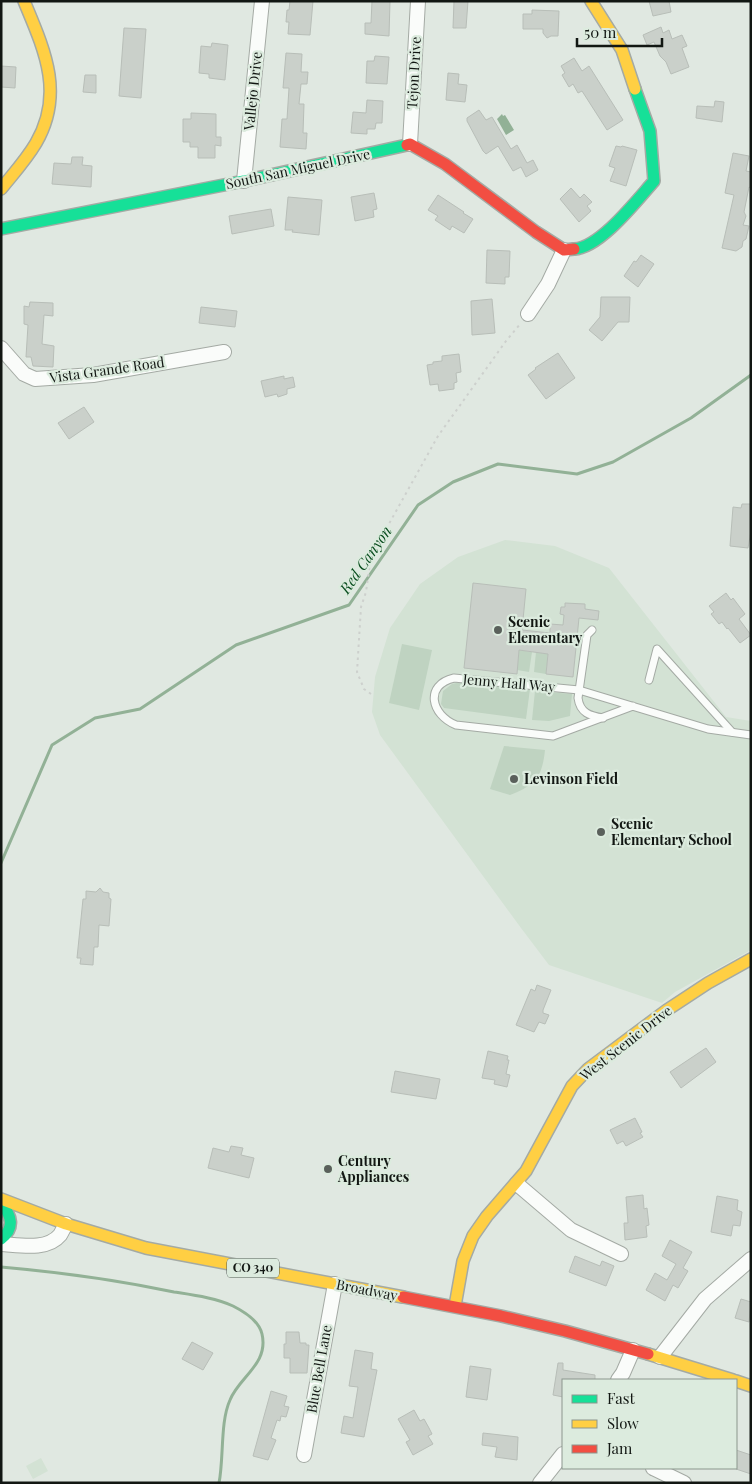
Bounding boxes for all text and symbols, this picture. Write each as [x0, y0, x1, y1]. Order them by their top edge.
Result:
scale bar [577, 15, 662, 47]
text: 50 m [584, 22, 617, 42]
street label: Tejon Drive [402, 36, 425, 110]
street label: Vallejo Drive [239, 51, 266, 132]
street label: South San Miguel Drive [224, 144, 372, 193]
street label: Vista Grande Road [47, 352, 166, 387]
water label: Red Canyon [334, 522, 396, 598]
place label: Scenic Elementary [508, 612, 583, 647]
marker: Scenic Elementary [492, 624, 504, 636]
street label: Jenny Hall Way [461, 669, 556, 696]
place label: Levinson Field [524, 769, 619, 788]
marker: Levinson Field [508, 773, 520, 785]
place label: Scenic Elementary School [611, 814, 732, 849]
marker: Scenic Elementary School [595, 826, 607, 838]
street label: West Scenic Drive [575, 1001, 676, 1085]
place label: Century Appliances [337, 1151, 409, 1186]
marker: Century Appliances [322, 1163, 334, 1175]
road number: CO 340 [227, 1258, 279, 1278]
street label: Broadway [335, 1274, 399, 1305]
street label: Blue Bell Lane [301, 1323, 336, 1415]
legend [562, 1379, 737, 1469]
text: Fast [607, 1388, 636, 1408]
text: Slow [607, 1413, 639, 1433]
text: Jam [606, 1438, 633, 1458]

